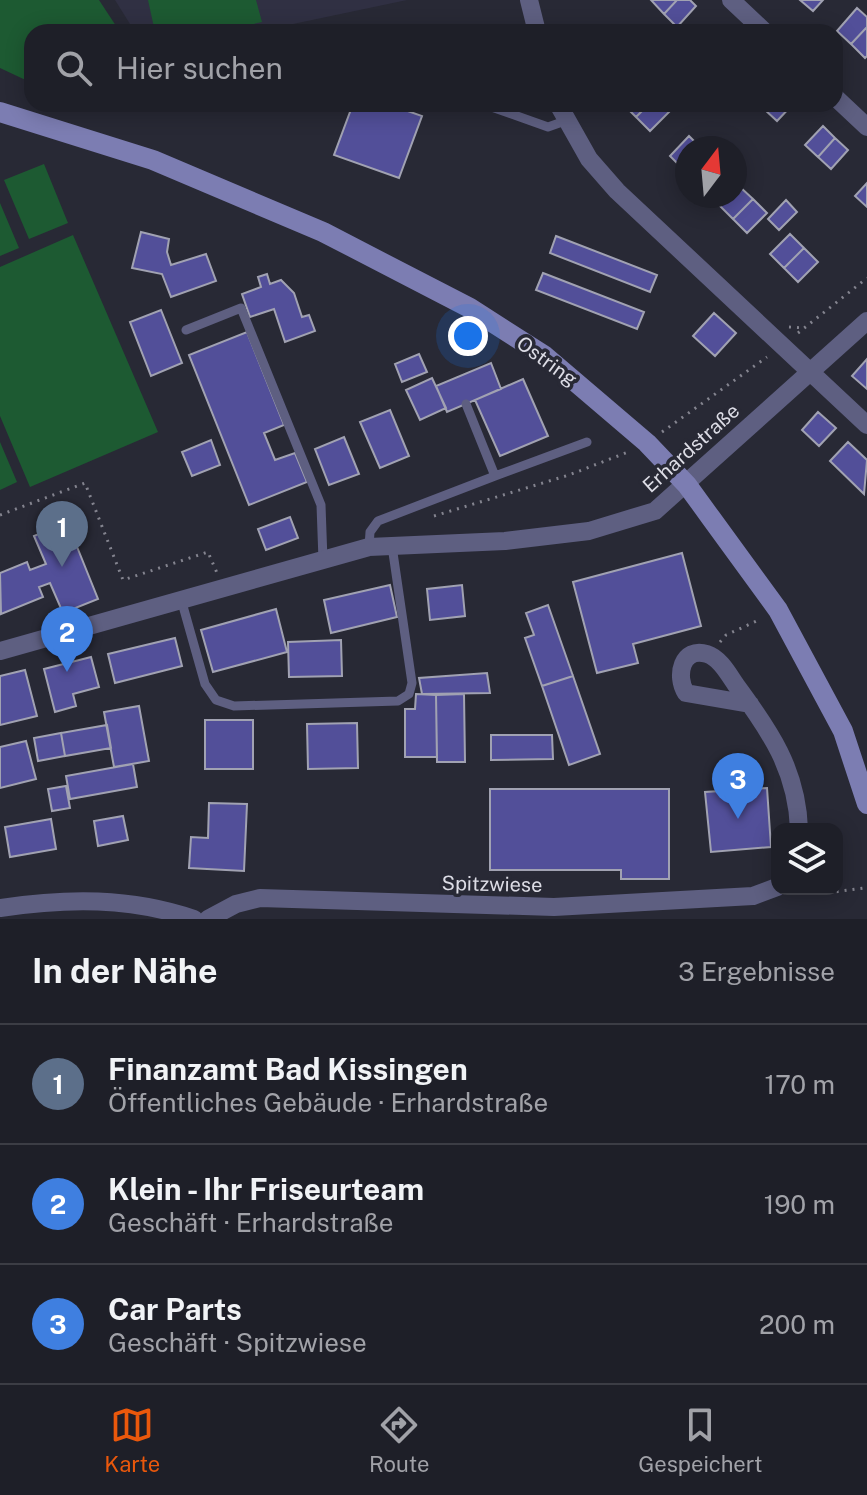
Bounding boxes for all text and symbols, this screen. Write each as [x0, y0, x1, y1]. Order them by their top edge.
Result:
search box [24, 24, 843, 112]
icon: search [52, 46, 96, 90]
text: Hier suchen [116, 50, 283, 86]
north arrow [675, 136, 747, 208]
your location [448, 316, 488, 356]
street label: Ostring [512, 331, 582, 391]
street label: Erhardstraße [638, 398, 744, 498]
pin: 1 [36, 501, 88, 567]
pin: 2 [41, 606, 93, 672]
pin: 3 [712, 753, 764, 819]
map controls [771, 823, 843, 895]
button: layers [771, 823, 843, 895]
street label: Spitzwiese [441, 871, 543, 897]
text: In der Nähe [32, 951, 218, 991]
text: 3 Ergebnisse [678, 956, 835, 987]
text: Finanzamt Bad Kissingen [108, 1051, 468, 1087]
text: 1 [52, 1069, 64, 1100]
text: 170 m [765, 1069, 835, 1100]
text: Öffentliches Gebäude · Erhardstraße [108, 1087, 548, 1118]
text: Klein - Ihr Friseurteam [108, 1171, 424, 1207]
text: 2 [50, 1189, 66, 1220]
text: 190 m [764, 1189, 835, 1220]
text: Geschäft · Erhardstraße [108, 1207, 394, 1238]
text: Car Parts [108, 1291, 242, 1327]
text: 3 [49, 1309, 67, 1340]
text: 200 m [759, 1309, 835, 1340]
text: Geschäft · Spitzwiese [108, 1327, 367, 1358]
tab: Karte [104, 1403, 160, 1477]
tab: Route [369, 1403, 429, 1477]
tab: Gespeichert [638, 1403, 763, 1477]

